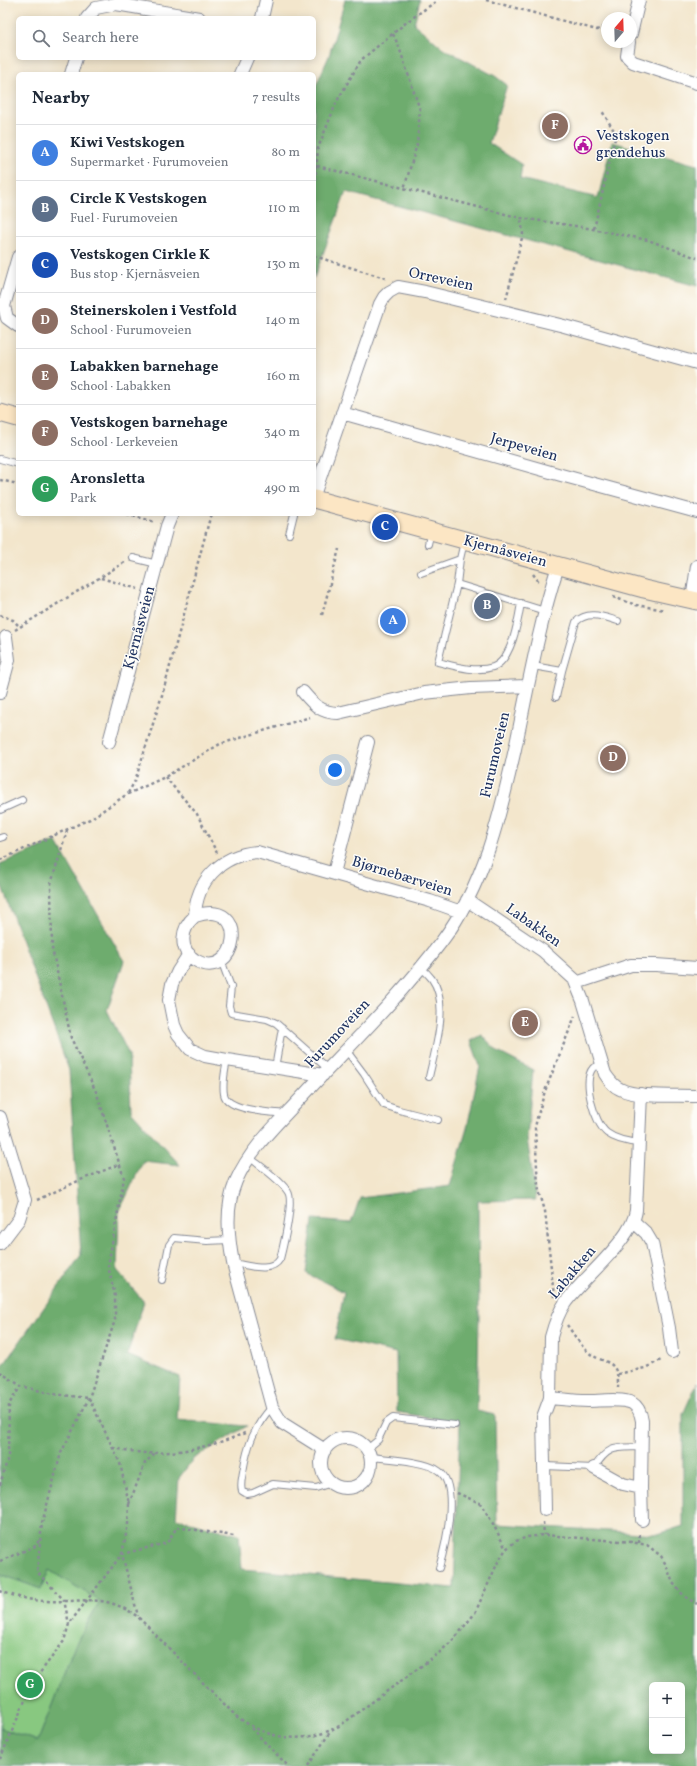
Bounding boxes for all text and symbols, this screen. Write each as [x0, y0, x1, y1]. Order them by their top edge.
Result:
north arrow [601, 12, 637, 48]
search box [16, 16, 316, 60]
icon: search [30, 27, 52, 49]
text: Search here [62, 28, 139, 49]
text: Nearby [32, 87, 90, 110]
text: 7 results [253, 89, 300, 107]
pin: F [542, 111, 568, 141]
place label: Vestskogen grendehus [596, 126, 670, 164]
text: Kiwi Vestskogen [70, 133, 185, 154]
public building icon: Vestskogen grendehus [573, 135, 593, 155]
text: A [40, 144, 50, 162]
text: 80 m [271, 144, 300, 162]
text: Supermarket · Furumoveien [70, 154, 228, 172]
text: Circle K Vestskogen [70, 189, 207, 210]
text: B [41, 200, 49, 218]
text: 110 m [268, 200, 300, 218]
text: Fuel · Furumoveien [70, 210, 178, 228]
text: Vestskogen Cirkle K [70, 245, 210, 266]
text: C [41, 256, 49, 274]
text: 130 m [267, 256, 300, 274]
street label: Orreveien [407, 263, 475, 297]
text: Bus stop · Kjernåsveien [70, 266, 200, 284]
text: Steinerskolen i Vestfold [70, 301, 237, 322]
text: D [40, 312, 50, 330]
text: 140 m [266, 312, 300, 330]
text: School · Furumoveien [70, 322, 192, 340]
text: Labakken barnehage [70, 357, 218, 378]
text: E [41, 368, 49, 386]
text: 160 m [266, 368, 300, 386]
text: School · Labakken [70, 378, 171, 396]
text: Vestskogen barnehage [70, 413, 228, 434]
text: F [41, 424, 49, 442]
text: 340 m [264, 424, 300, 442]
street label: Jerpeveien [488, 428, 560, 468]
text: School · Lerkeveien [70, 434, 178, 452]
text: Aronsletta [70, 469, 145, 490]
text: G [40, 480, 50, 498]
text: 490 m [264, 480, 300, 498]
text: Park [70, 490, 97, 508]
pin: C [372, 512, 398, 542]
street label: Kjernåsveien [461, 531, 549, 573]
street label: Kjernåsveien [119, 584, 161, 672]
pin: B [474, 591, 500, 621]
pin: A [380, 606, 406, 636]
street label: Furumoveien [476, 710, 516, 800]
pin: D [600, 743, 626, 773]
your location [325, 760, 345, 780]
street label: Bjørnebærveien [349, 852, 455, 902]
street label: Labakken [501, 899, 565, 953]
street label: Furumoveien [300, 995, 376, 1073]
pin: E [512, 1008, 538, 1038]
street label: Labakken [544, 1242, 602, 1304]
pin: G [17, 1670, 43, 1700]
map controls [649, 1682, 685, 1754]
button: + [649, 1682, 685, 1718]
button: − [649, 1718, 685, 1754]

